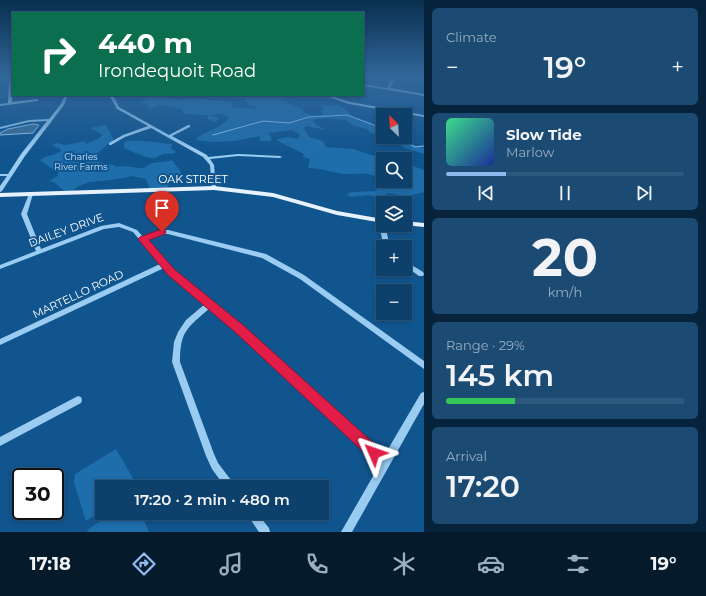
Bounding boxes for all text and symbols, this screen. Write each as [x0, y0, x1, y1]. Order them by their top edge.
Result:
text: 440 m [98, 26, 193, 60]
icon: right [32, 28, 84, 80]
text: Climate [446, 29, 497, 45]
text: 19° [544, 49, 586, 86]
text: − [446, 54, 459, 81]
text: + [671, 54, 684, 81]
text: Irondequoit Road [98, 60, 256, 82]
north arrow [376, 108, 412, 144]
map controls [376, 108, 412, 320]
text: Slow Tide [506, 125, 582, 144]
text: Marlow [506, 144, 554, 160]
park label: Charles River Farms [54, 151, 108, 172]
button: search [376, 152, 412, 188]
street label: OAK STREET [158, 172, 229, 186]
icon: previous [475, 182, 497, 204]
icon: pause [554, 182, 576, 204]
icon: next [633, 182, 655, 204]
pin [145, 191, 179, 232]
button: layers [376, 196, 412, 232]
icon: arrive [151, 197, 173, 219]
street label: DAILEY DRIVE [27, 210, 105, 250]
text: 20 [532, 226, 598, 289]
button: + [376, 240, 412, 276]
street label: MARTELLO ROAD [30, 267, 126, 321]
button: − [376, 284, 412, 320]
text: km/h [548, 284, 582, 300]
text: Range · 29% [446, 337, 525, 353]
text: 145 km [446, 357, 554, 394]
position arrow [353, 432, 395, 474]
text: Arrival [446, 448, 487, 464]
speed limit sign: 30 [12, 468, 64, 520]
text: 17:20 [446, 468, 520, 505]
text: 17:20 · 2 min · 480 m [134, 490, 290, 509]
icon: directions [130, 550, 158, 578]
icon: music [217, 550, 245, 578]
icon: phone [303, 550, 331, 578]
icon: climate [390, 550, 418, 578]
icon: car [477, 550, 505, 578]
icon: filters [564, 550, 592, 578]
text: 17:18 [29, 553, 71, 575]
text: 19° [650, 553, 677, 575]

